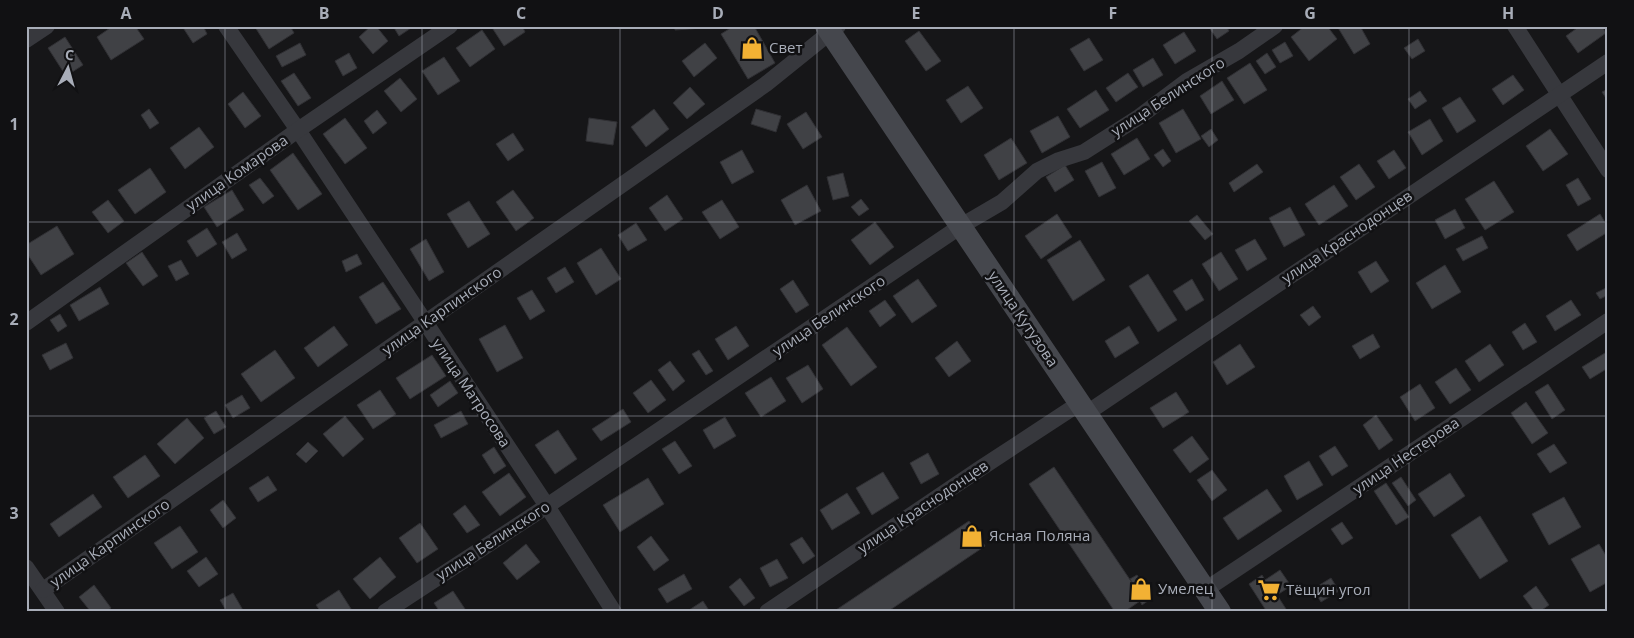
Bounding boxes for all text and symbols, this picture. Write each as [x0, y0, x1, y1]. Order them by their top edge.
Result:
text: A [120, 2, 132, 24]
text: B [319, 2, 329, 24]
text: C [516, 2, 526, 24]
text: D [712, 2, 724, 24]
text: E [912, 2, 921, 24]
text: F [1109, 2, 1117, 24]
text: G [1304, 2, 1316, 24]
text: H [1502, 2, 1514, 24]
shop icon: Свет [739, 35, 765, 61]
place label: Свет [769, 37, 803, 57]
north arrow [42, 42, 92, 92]
text: С [64, 45, 75, 64]
street label: улица Белинского [1107, 52, 1228, 140]
text: 1 [9, 113, 19, 135]
street label: улица Комарова [182, 130, 291, 215]
street label: улица Краснодонцев [1277, 185, 1416, 287]
street label: улица Карпинского [378, 261, 505, 359]
street label: улица Кутузова [984, 267, 1063, 370]
street label: улица Белинского [768, 270, 889, 360]
text: 2 [9, 308, 19, 330]
street label: улица Матросова [428, 334, 516, 451]
street label: улица Нестерова [1348, 412, 1463, 498]
street label: улица Краснодонцев [853, 455, 992, 557]
street label: улица Карпинского [46, 493, 173, 591]
street label: улица Белинского [432, 496, 553, 584]
text: 3 [9, 502, 19, 524]
shop icon: Ясная Поляна [959, 523, 985, 549]
place label: Ясная Поляна [989, 525, 1090, 545]
shop icon: Умелец [1128, 576, 1154, 602]
supermarket icon: Тёщин угол [1256, 577, 1282, 603]
place label: Умелец [1158, 578, 1214, 598]
place label: Тёщин угол [1286, 579, 1371, 599]

